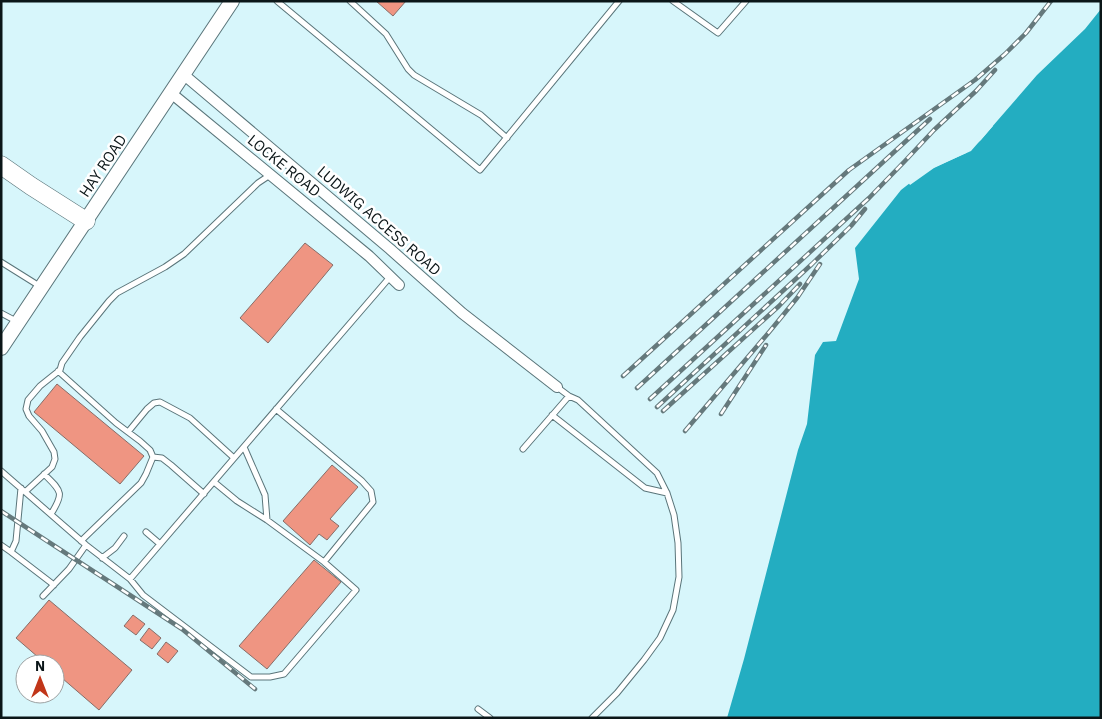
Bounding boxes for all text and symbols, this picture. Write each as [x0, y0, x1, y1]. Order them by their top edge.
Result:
street label: LOCKE ROAD [244, 130, 325, 201]
street label: HAY ROAD [75, 131, 130, 201]
street label: LUDWIG ACCESS ROAD [314, 162, 445, 279]
north arrow [15, 654, 65, 704]
text: N [35, 657, 45, 675]

